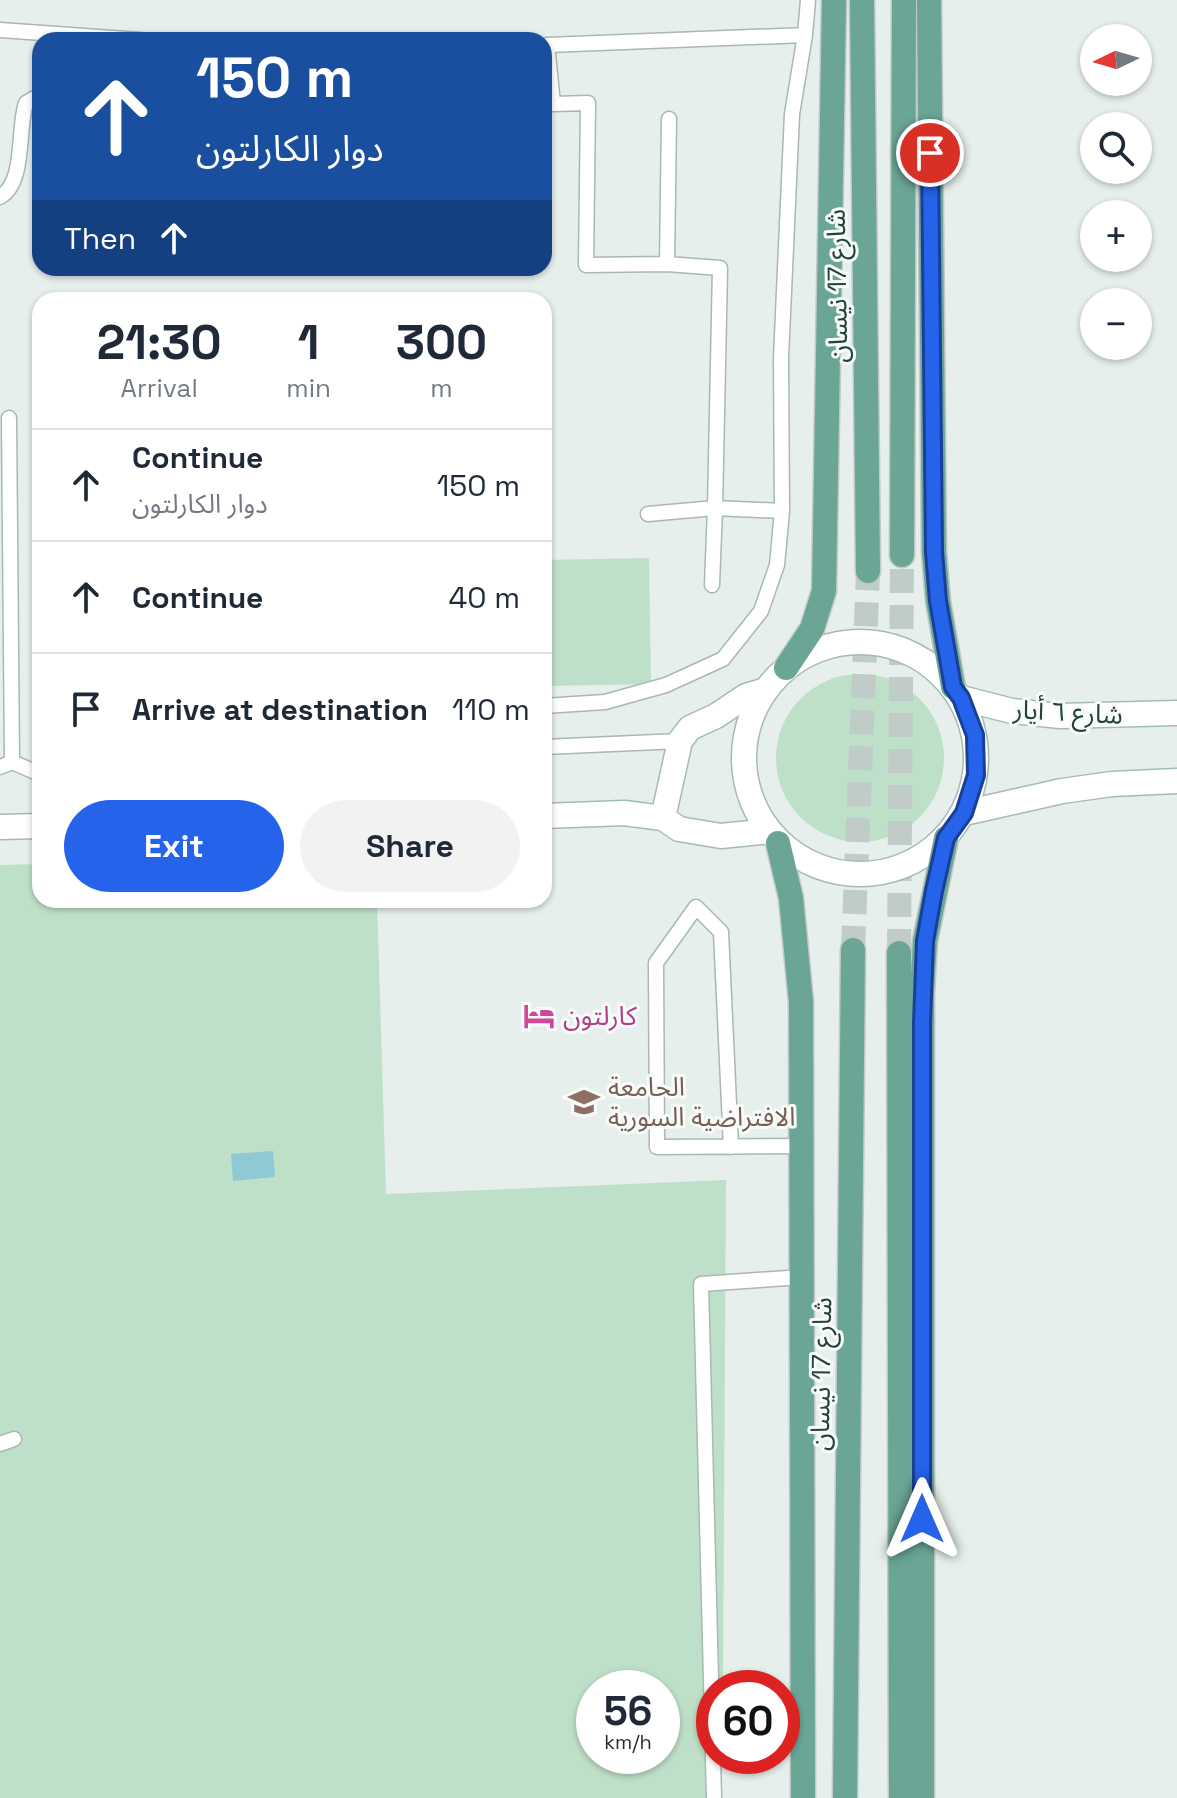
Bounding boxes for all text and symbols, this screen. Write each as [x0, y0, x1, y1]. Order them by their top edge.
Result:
north arrow [1080, 24, 1152, 96]
map controls [1080, 24, 1152, 360]
text: 150 m [196, 42, 353, 113]
icon: ahead [64, 64, 168, 168]
button: search [1080, 112, 1152, 184]
pin [896, 119, 964, 187]
text: دوار الكارلتون [196, 126, 384, 172]
icon: arrive [908, 131, 952, 175]
button: + [1080, 200, 1152, 272]
street label: شارع 17 نيسان [819, 209, 857, 363]
icon: ahead [152, 216, 196, 260]
text: Then [64, 219, 136, 258]
button: − [1080, 288, 1152, 360]
text: 21:30 [97, 312, 222, 373]
text: 1 [298, 312, 320, 373]
text: 300 [396, 312, 487, 373]
text: Arrival [121, 371, 198, 405]
text: min [286, 371, 331, 405]
text: m [430, 371, 453, 405]
text: Continue [132, 438, 263, 477]
icon: ahead [64, 463, 108, 507]
text: 150 m [437, 466, 520, 505]
text: دوار الكارلتون [132, 487, 268, 521]
icon: ahead [64, 575, 108, 619]
text: Continue [132, 578, 263, 617]
text: 40 m [449, 578, 520, 617]
icon: arrive [64, 687, 108, 731]
text: Arrive at destination [132, 690, 428, 729]
text: 110 m [452, 690, 530, 729]
street label: شارع ٦ أيار [1011, 692, 1124, 734]
button: Exit [64, 800, 284, 892]
button: Share [300, 800, 520, 892]
hotel icon: كارلتون [522, 999, 556, 1033]
place label: كارلتون [563, 999, 637, 1033]
place label: الحامعة الافتراضية السورية [608, 1070, 795, 1134]
school or university icon: الحامعة الافتراضية السورية [567, 1085, 601, 1119]
street label: شارع 17 نيسان [803, 1297, 841, 1451]
position arrow [880, 1477, 964, 1561]
speed limit sign: 60 [696, 1670, 800, 1774]
text: 56 [604, 1686, 652, 1737]
text: km/h [604, 1729, 652, 1755]

